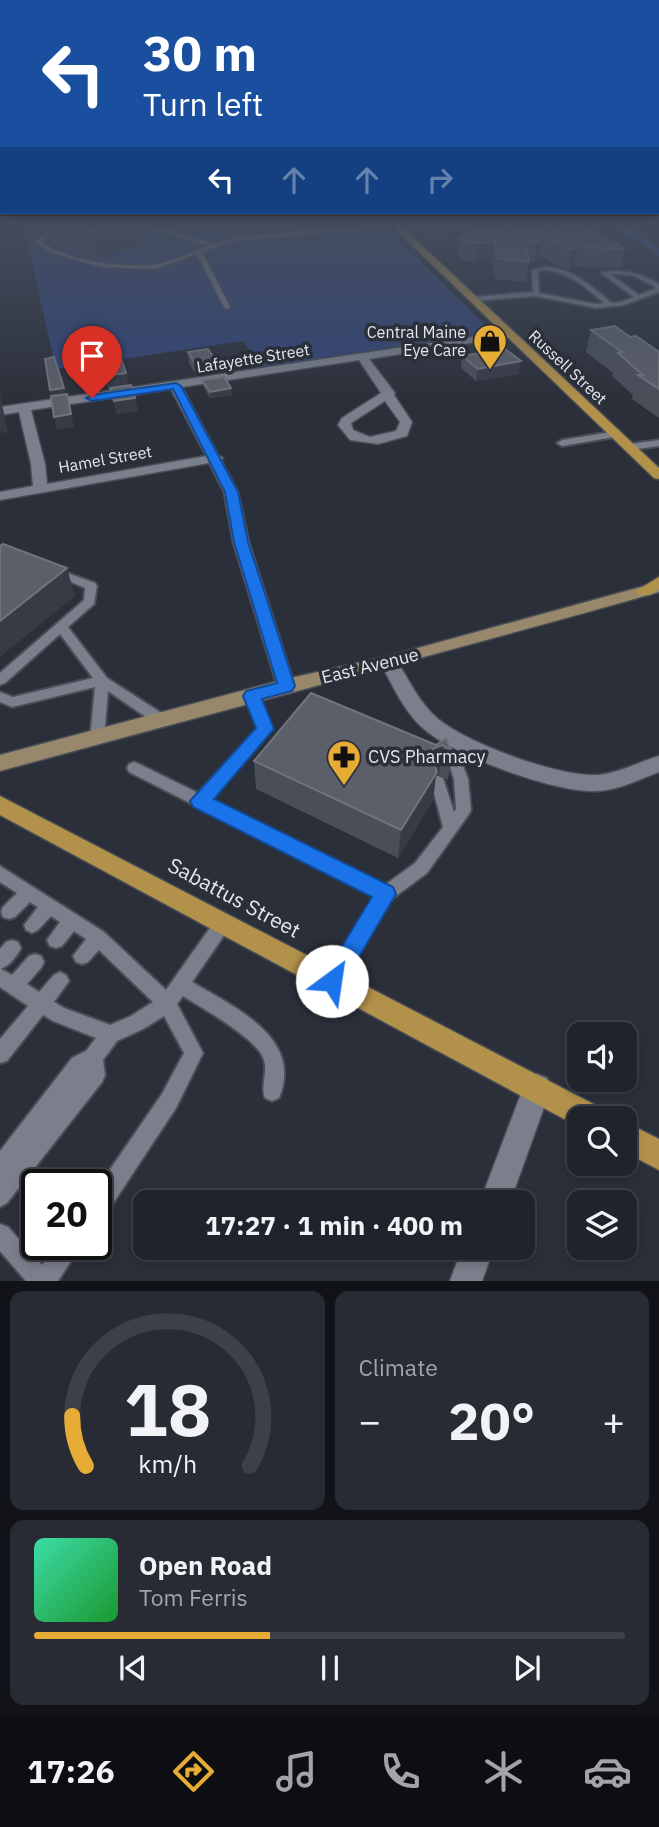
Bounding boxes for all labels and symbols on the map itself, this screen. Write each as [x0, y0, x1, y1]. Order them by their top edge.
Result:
place label: Central Maine Eye Care [367, 322, 466, 360]
shop icon: Central Maine Eye Care [471, 322, 509, 371]
pin [62, 326, 122, 398]
street label: Russell Street [525, 326, 611, 408]
street label: Lafayette Street [195, 339, 311, 377]
street label: Hamel Street [57, 441, 153, 477]
street label: East Avenue [319, 642, 421, 689]
pharmacy icon: CVS Pharmacy [325, 738, 363, 787]
place label: CVS Pharmacy [368, 745, 485, 768]
street label: Sabattus Street [163, 850, 306, 944]
position arrow [295, 944, 369, 1018]
speed limit sign: 20 [21, 1169, 112, 1260]

